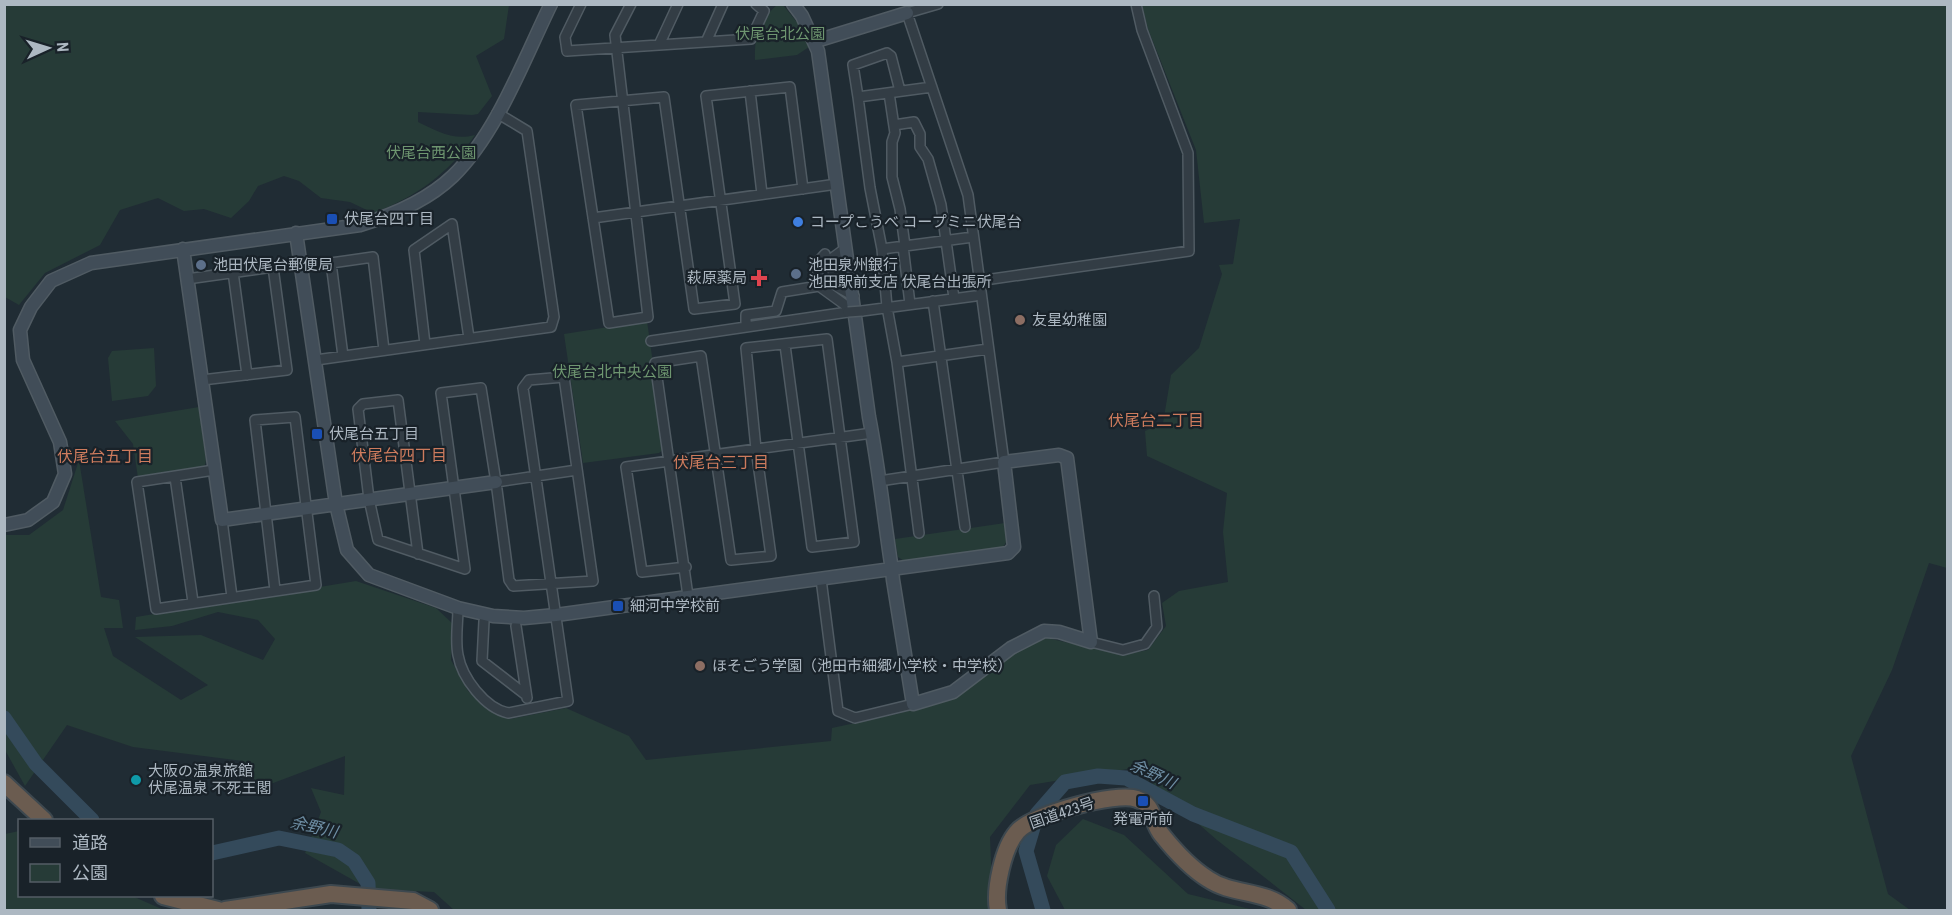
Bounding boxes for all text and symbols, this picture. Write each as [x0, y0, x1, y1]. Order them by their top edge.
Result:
north arrow [18, 18, 78, 78]
park label: 伏尾台北公園 [735, 25, 825, 43]
text: N [53, 41, 72, 53]
park label: 伏尾台⻄公園 [386, 144, 476, 162]
place label: 伏尾台四丁目 [344, 210, 434, 228]
marker: 伏尾台四丁目 [325, 212, 339, 226]
place label: コープこうべ コープミニ伏尾台 [810, 213, 1022, 231]
marker: コープこうべ コープミニ伏尾台 [791, 215, 805, 229]
place label: 池田伏尾台郵便局 [213, 256, 333, 274]
place label: 池田泉州銀行 池田駅前支店 伏尾台出張所 [808, 256, 991, 291]
marker: 池田伏尾台郵便局 [194, 258, 208, 272]
marker: 池田泉州銀行 池田駅前支店 伏尾台出張所 [789, 267, 803, 281]
place label: 萩原薬局 [687, 269, 747, 287]
marker: 萩原薬局 [752, 271, 766, 285]
place label: 友星幼稚園 [1032, 311, 1107, 329]
marker: 友星幼稚園 [1013, 313, 1027, 327]
park label: 伏尾台北中央公園 [552, 363, 672, 381]
district label: 伏尾台二丁目 [1108, 411, 1204, 430]
place label: 伏尾台五丁目 [329, 425, 419, 443]
marker: 伏尾台五丁目 [310, 427, 324, 441]
district label: 伏尾台四丁目 [351, 446, 447, 465]
district label: 伏尾台五丁目 [57, 447, 153, 466]
district label: 伏尾台三丁目 [673, 453, 769, 472]
place label: 細河中学校前 [630, 597, 720, 615]
marker: 細河中学校前 [611, 599, 625, 613]
place label: ほそごう学園（池田市細郷小学校・中学校） [712, 657, 1012, 675]
marker: ほそごう学園（池田市細郷小学校・中学校） [693, 659, 707, 673]
water label: 余野川 [1127, 755, 1181, 794]
place label: 大阪の温泉旅館 伏尾温泉 不死王閣 [148, 762, 271, 797]
marker: 大阪の温泉旅館 伏尾温泉 不死王閣 [129, 773, 143, 787]
street label: 国道423号 [1027, 794, 1097, 832]
marker: 発電所前 [1136, 794, 1150, 808]
place label: 発電所前 [1113, 810, 1173, 828]
water label: 余野川 [288, 812, 341, 842]
legend [18, 819, 213, 897]
text: 道路 [72, 832, 108, 853]
text: 公園 [72, 862, 108, 883]

